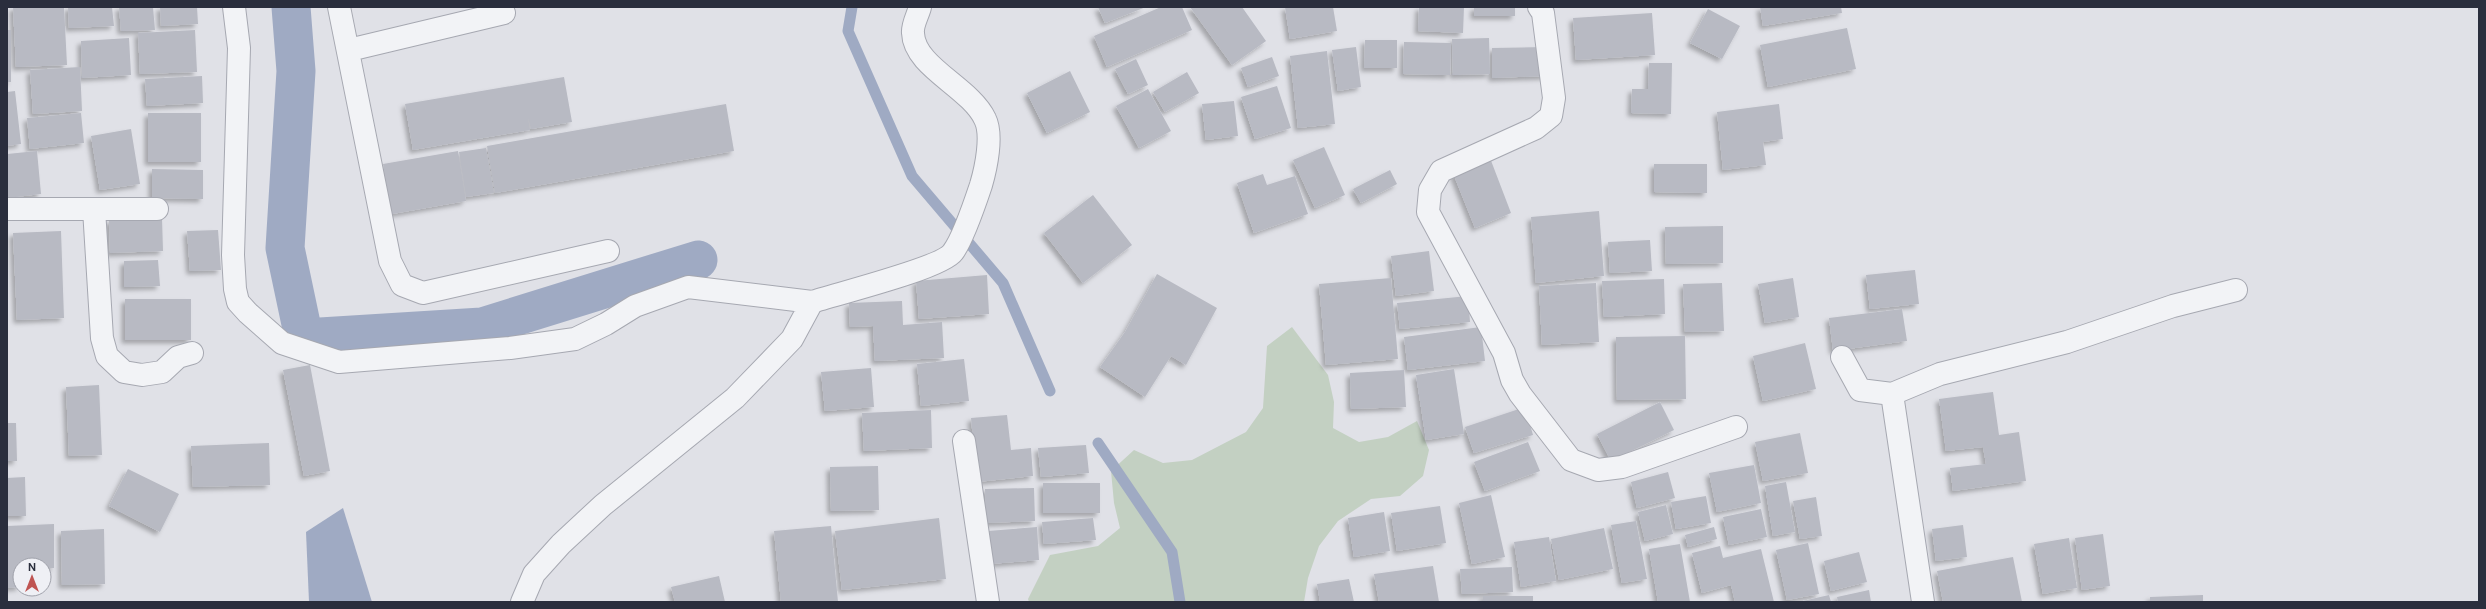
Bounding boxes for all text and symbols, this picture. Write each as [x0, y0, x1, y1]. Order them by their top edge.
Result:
north arrow [12, 557, 52, 597]
text: N [28, 560, 36, 574]

